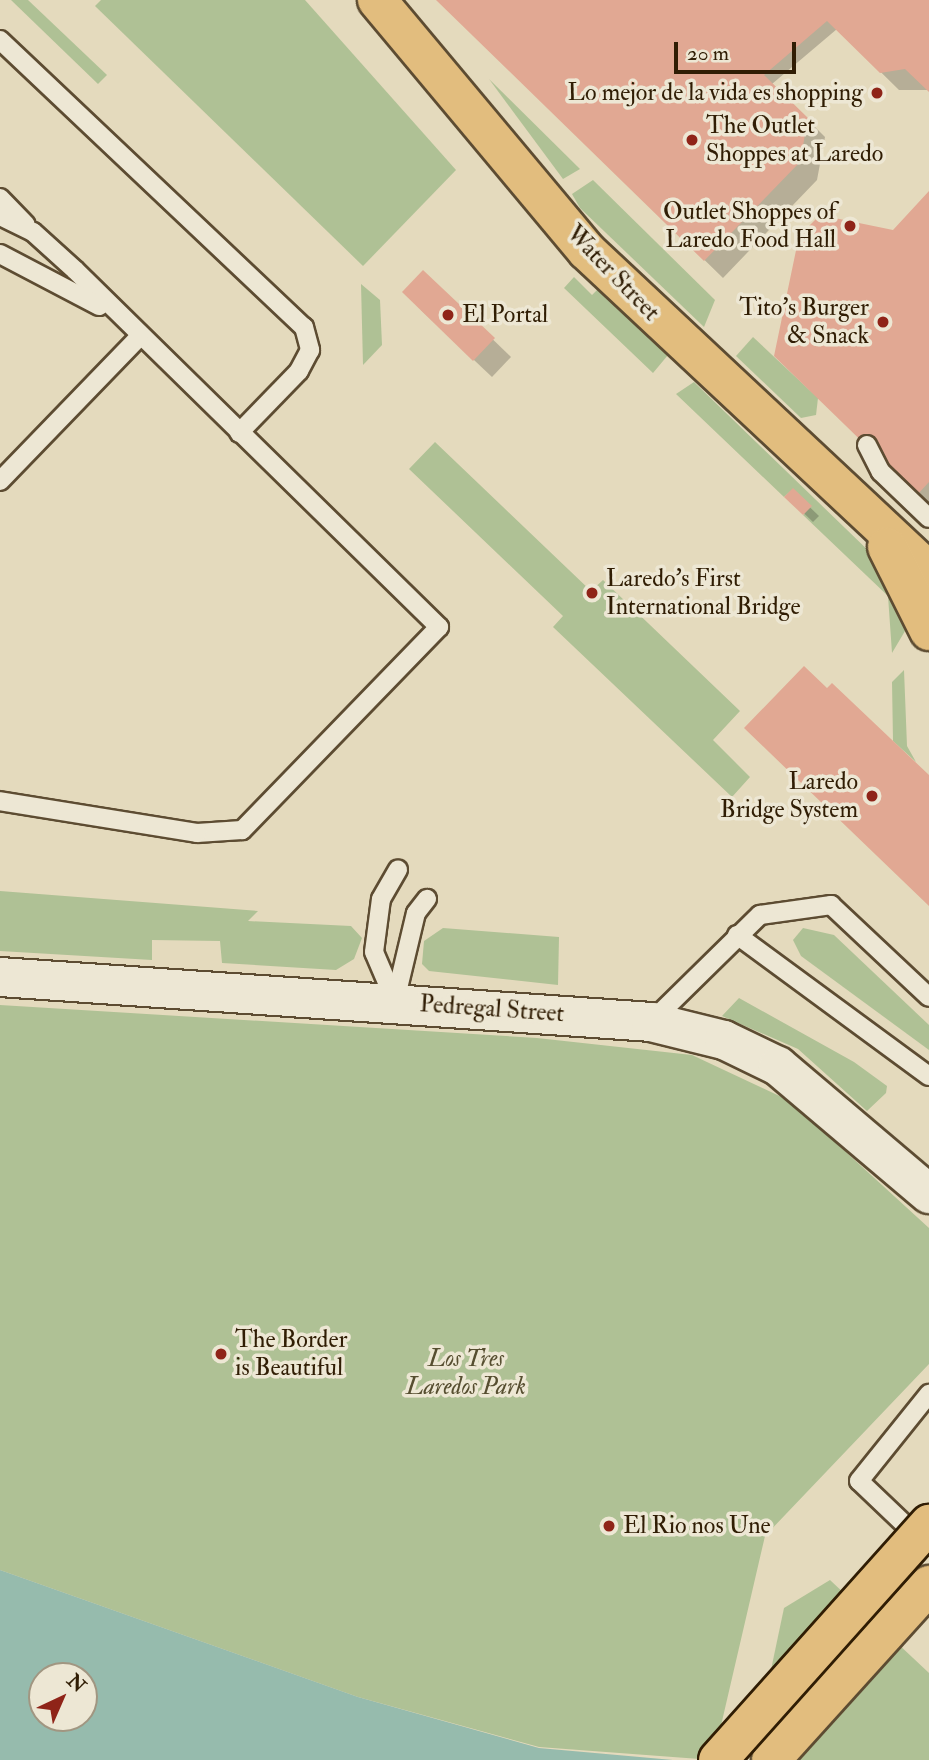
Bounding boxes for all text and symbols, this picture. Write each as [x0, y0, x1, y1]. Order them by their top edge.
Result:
scale bar [677, 28, 800, 72]
text: 20 m [687, 40, 729, 67]
place label: Lo mejor de la vida es shopping [568, 79, 863, 107]
marker: Lo mejor de la vida es shopping [869, 85, 885, 101]
place label: The Outlet Shoppes at Laredo [706, 112, 883, 168]
marker: The Outlet Shoppes at Laredo [684, 132, 700, 148]
place label: Outlet Shoppes of Laredo Food Hall [663, 198, 836, 254]
marker: Outlet Shoppes of Laredo Food Hall [842, 218, 858, 234]
street label: Water Street [560, 219, 666, 327]
place label: Tito's Burger & Snack [739, 294, 869, 350]
place label: El Portal [462, 301, 548, 329]
marker: El Portal [440, 307, 456, 323]
marker: Tito's Burger & Snack [875, 314, 891, 330]
place label: Laredo's First International Bridge [606, 565, 800, 621]
marker: Laredo's First International Bridge [584, 585, 600, 601]
place label: Laredo Bridge System [720, 768, 858, 824]
marker: Laredo Bridge System [864, 788, 880, 804]
street label: Pedregal Street [419, 990, 565, 1028]
place label: The Border is Beautiful [235, 1326, 347, 1382]
park label: Los Tres Laredos Park [406, 1345, 526, 1401]
marker: The Border is Beautiful [213, 1346, 229, 1362]
place label: El Rio nos Une [623, 1512, 771, 1540]
marker: El Rio nos Une [601, 1518, 617, 1534]
north arrow [28, 1662, 98, 1732]
text: N [62, 1669, 91, 1698]

